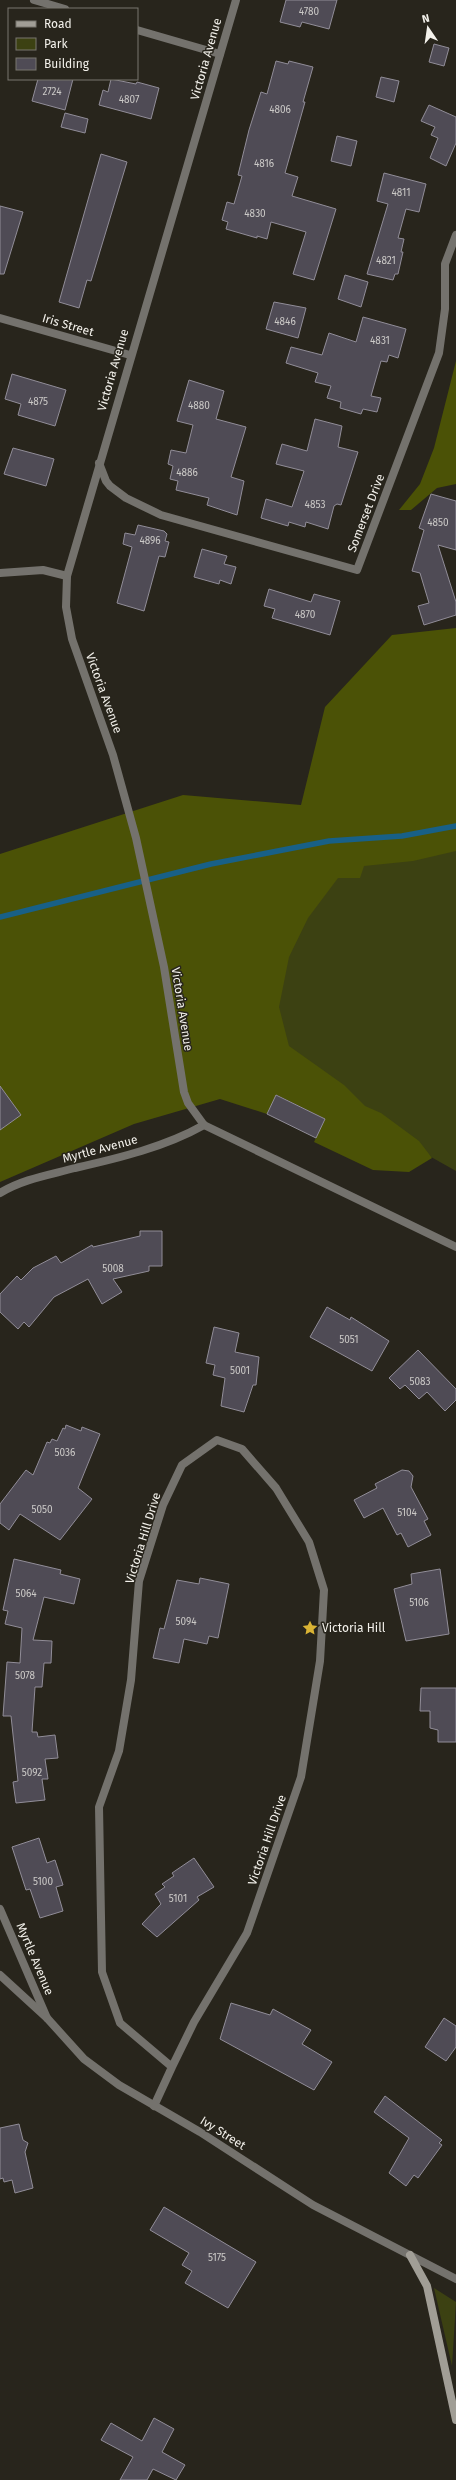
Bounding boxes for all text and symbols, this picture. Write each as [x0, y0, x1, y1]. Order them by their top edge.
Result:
house number: 4780 [299, 6, 320, 18]
legend [8, 8, 138, 80]
north arrow [408, 8, 448, 48]
text: N [421, 12, 431, 26]
street label: Victoria Avenue [188, 16, 224, 102]
text: Road [44, 17, 72, 31]
text: Park [44, 37, 68, 51]
text: Building [44, 57, 90, 71]
house number: 2724 [42, 86, 62, 98]
house number: 4807 [119, 94, 140, 106]
house number: 4806 [269, 104, 291, 116]
house number: 4816 [254, 158, 274, 170]
house number: 4811 [391, 187, 411, 199]
house number: 4830 [244, 208, 266, 220]
house number: 4821 [376, 255, 396, 267]
street label: Iris Street [41, 311, 96, 339]
house number: 4846 [274, 316, 296, 328]
street label: Victoria Avenue [95, 327, 131, 413]
house number: 4831 [370, 335, 390, 347]
house number: 4875 [28, 396, 48, 408]
house number: 4880 [188, 400, 210, 412]
house number: 4886 [176, 467, 198, 479]
street label: Somerset Drive [345, 472, 387, 554]
house number: 4853 [305, 499, 325, 511]
house number: 4850 [427, 517, 449, 529]
house number: 4896 [139, 535, 161, 547]
house number: 4870 [295, 609, 316, 621]
street label: Victoria Avenue [83, 651, 125, 735]
street label: Victoria Avenue [168, 966, 196, 1052]
street label: Myrtle Avenue [61, 1132, 139, 1166]
house number: 5008 [102, 1263, 124, 1275]
house number: 5051 [339, 1334, 359, 1346]
house number: 5001 [230, 1365, 250, 1377]
house number: 5083 [409, 1376, 431, 1388]
house number: 5036 [55, 1447, 75, 1459]
street label: Victoria Hill Drive [122, 1491, 164, 1585]
house number: 5050 [31, 1504, 53, 1516]
house number: 5104 [397, 1507, 418, 1519]
house number: 5064 [15, 1588, 37, 1600]
house number: 5106 [409, 1597, 429, 1609]
house number: 5094 [176, 1616, 197, 1628]
place icon: Victoria Hill [301, 1619, 319, 1637]
place label: Victoria Hill [322, 1621, 386, 1635]
house number: 5078 [15, 1670, 36, 1682]
house number: 5092 [22, 1767, 42, 1779]
street label: Victoria Hill Drive [245, 1793, 289, 1887]
house number: 5100 [33, 1876, 53, 1888]
house number: 5101 [169, 1893, 187, 1905]
street label: Myrtle Avenue [13, 1921, 57, 1997]
street label: Ivy Street [198, 2114, 249, 2153]
house number: 5175 [208, 2252, 226, 2264]

